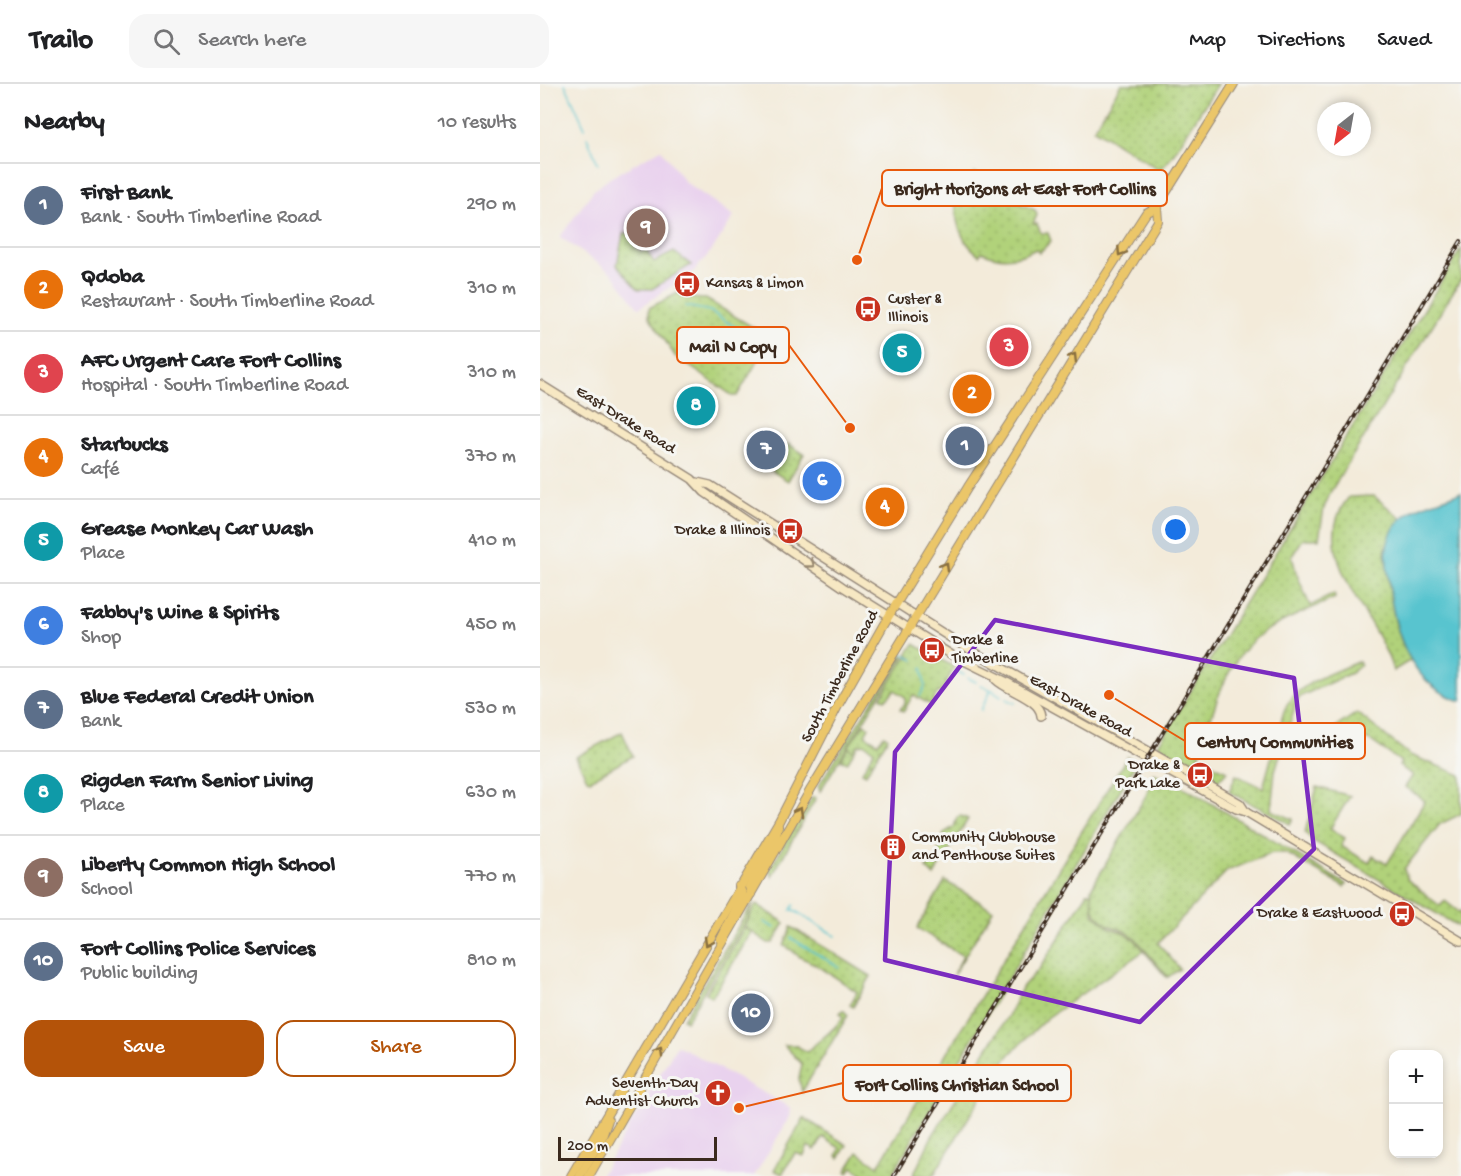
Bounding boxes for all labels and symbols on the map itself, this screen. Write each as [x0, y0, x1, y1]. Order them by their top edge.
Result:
north arrow [1317, 102, 1371, 156]
callout: Bright Horizons at East Fort Collins [882, 170, 1167, 206]
text: Bright Horizons at East Fort Collins [893, 180, 1157, 201]
pin: 9 [626, 206, 666, 250]
one-way arrow [1117, 245, 1128, 256]
bus stop icon: Kansas & Limon [672, 269, 702, 299]
place label: Kansas & Limon [706, 275, 804, 294]
place label: Custer & Illinois [888, 291, 942, 328]
bus stop icon: Custer & Illinois [853, 294, 883, 324]
pin: 3 [990, 324, 1028, 370]
callout: Mail N Copy [677, 327, 789, 363]
pin: 5 [882, 330, 922, 376]
text: Mail N Copy [689, 338, 777, 359]
one-way arrow [1065, 353, 1076, 364]
pin: 2 [952, 372, 992, 416]
street label: East Drake Road [572, 383, 680, 460]
pin: 8 [676, 384, 716, 428]
pin: 1 [946, 424, 984, 469]
pin: 7 [746, 428, 786, 472]
pin: 6 [802, 458, 842, 504]
pin: 4 [866, 484, 904, 530]
your location [1161, 515, 1190, 544]
bus stop icon: Drake & Illinois [775, 516, 805, 546]
place label: Drake & Illinois [674, 522, 771, 541]
one-way arrow [805, 557, 816, 568]
one-way arrow [937, 562, 949, 572]
street label: South Timberline Road [798, 606, 885, 746]
place label: Drake & Timberline [951, 632, 1019, 669]
bus stop icon: Drake & Timberline [917, 635, 947, 665]
street label: East Drake Road [1025, 671, 1136, 744]
callout: Century Communities [1185, 723, 1365, 759]
text: Century Communities [1196, 733, 1354, 754]
place label: Drake & Park Lake [1115, 757, 1181, 794]
bus stop icon: Drake & Park Lake [1185, 760, 1215, 790]
one-way arrow [792, 807, 803, 817]
place label: Community Clubhouse and Penthouse Suites [912, 829, 1056, 866]
building icon: Community Clubhouse and Penthouse Suites [878, 832, 908, 862]
bus stop icon: Drake & Eastwood [1387, 899, 1417, 929]
place label: Drake & Eastwood [1256, 905, 1384, 924]
one-way arrow [703, 936, 715, 946]
pin: 10 [732, 990, 770, 1036]
one-way arrow [652, 1048, 663, 1058]
callout: Fort Collins Christian School [843, 1065, 1071, 1101]
place label: Seventh-Day Adventist Church [586, 1075, 698, 1112]
text: Fort Collins Christian School [854, 1076, 1059, 1097]
church icon: Seventh-Day Adventist Church [703, 1078, 733, 1108]
scale bar [558, 1134, 717, 1162]

